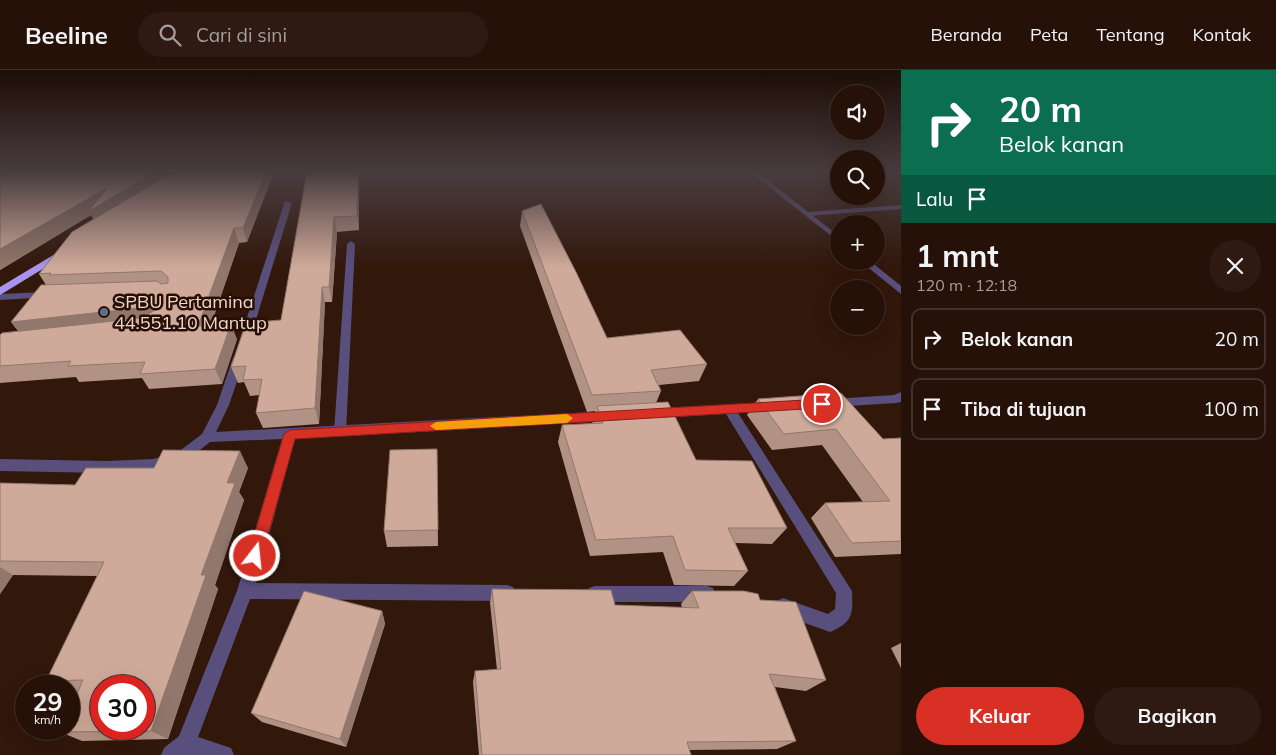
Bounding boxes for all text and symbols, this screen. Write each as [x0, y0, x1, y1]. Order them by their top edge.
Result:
search box [138, 12, 488, 57]
text: Beeline [25, 20, 108, 50]
icon: search [156, 21, 184, 49]
text: Cari di sini [196, 23, 287, 47]
text: Beranda [931, 23, 1002, 46]
text: Peta [1030, 23, 1068, 46]
text: Tentang [1096, 23, 1165, 46]
text: Kontak [1193, 23, 1251, 46]
map controls [830, 85, 885, 335]
button: sound [830, 85, 885, 140]
text: 20 m [999, 87, 1082, 131]
icon: right [916, 90, 981, 155]
text: Belok kanan [999, 130, 1124, 158]
button: search [830, 150, 885, 205]
icon: arrive [963, 185, 991, 213]
text: Lalu [916, 187, 953, 211]
button: + [830, 215, 885, 270]
text: 1 mnt [916, 237, 999, 275]
button: close [1209, 240, 1261, 292]
text: 120 m · 12:18 [916, 275, 1017, 295]
button: − [830, 280, 885, 335]
place label: SPBU Pertamina 44.551.10 Mantup [114, 290, 267, 334]
marker: SPBU Pertamina 44.551.10 Mantup [98, 306, 110, 318]
icon: right [918, 325, 946, 353]
text: Belok kanan [961, 327, 1073, 351]
text: 20 m [1215, 327, 1259, 351]
pin [801, 383, 843, 425]
icon: arrive [808, 390, 836, 418]
icon: arrive [918, 395, 946, 423]
text: Tiba di tujuan [961, 397, 1086, 421]
text: 100 m [1203, 397, 1259, 421]
position arrow [228, 529, 280, 581]
speed limit sign: 30 [90, 675, 155, 740]
text: 29 [32, 686, 63, 717]
button: Keluar [916, 687, 1084, 745]
button: Bagikan [1094, 687, 1261, 745]
text: km/h [34, 712, 61, 727]

